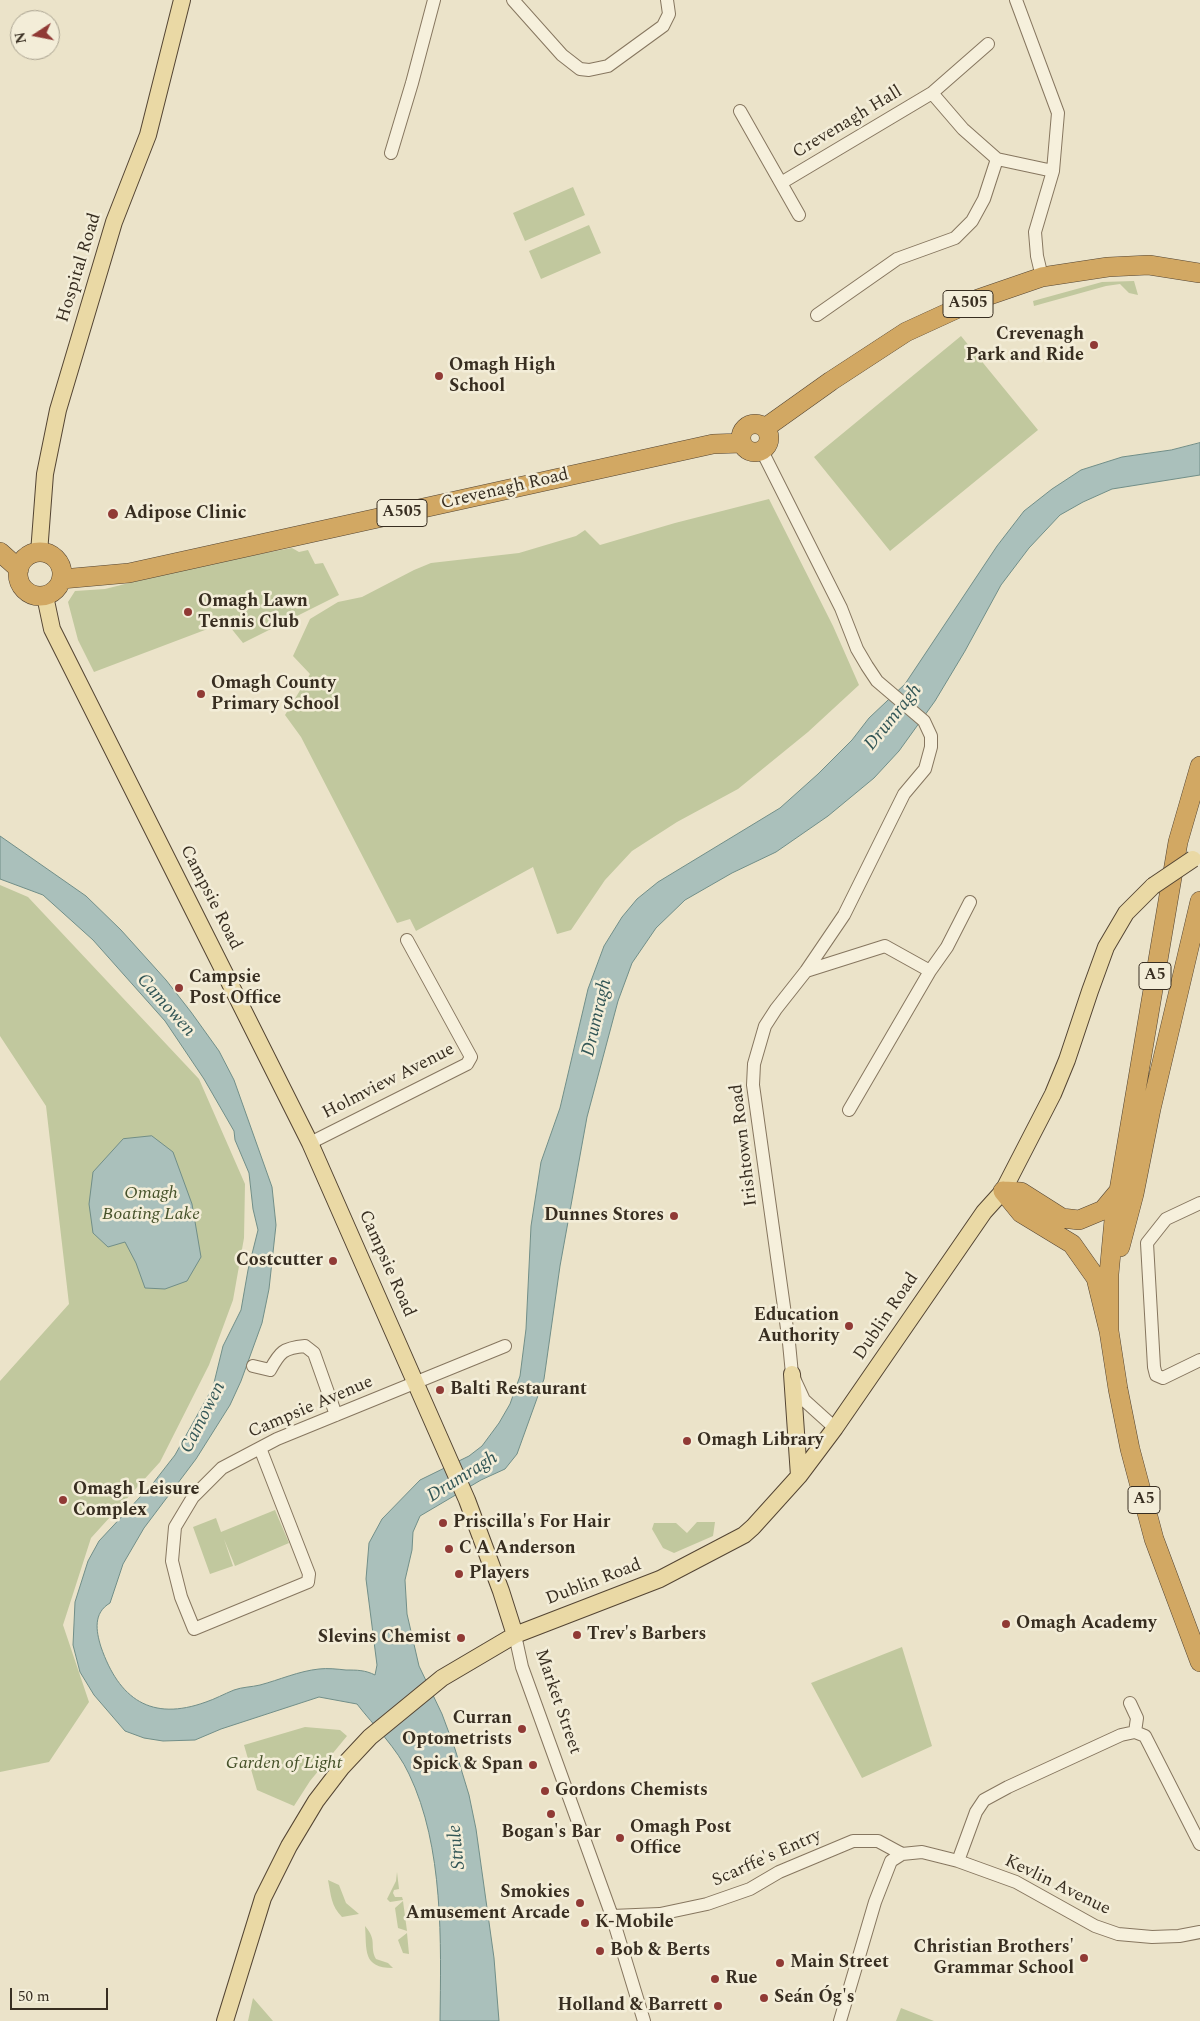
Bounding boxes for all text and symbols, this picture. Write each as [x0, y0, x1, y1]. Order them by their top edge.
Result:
north arrow [10, 10, 60, 60]
text: N [9, 30, 32, 45]
street label: Crevenagh Hall [789, 82, 907, 164]
street label: Hospital Road [53, 211, 107, 325]
road number: A505 [943, 290, 993, 318]
place label: Crevenagh Park and Ride [966, 324, 1084, 366]
marker: Crevenagh Park and Ride [1088, 339, 1100, 351]
place label: Omagh High School [449, 355, 556, 398]
marker: Omagh High School [433, 370, 445, 382]
street label: Crevenagh Road [439, 465, 571, 515]
road number: A505 [377, 499, 427, 526]
place label: Adipose Clinic [124, 503, 247, 525]
marker: Adipose Clinic [106, 507, 120, 521]
place label: Omagh Lawn Tennis Club [198, 591, 308, 634]
marker: Omagh Lawn Tennis Club [182, 606, 194, 618]
place label: Omagh County Primary School [211, 673, 339, 716]
water label: Drumragh [860, 680, 928, 756]
marker: Omagh County Primary School [195, 688, 207, 700]
street label: Campsie Road [174, 842, 246, 954]
road number: A5 [1139, 962, 1171, 989]
place label: Campsie Post Office [189, 967, 281, 1010]
water label: Camowen [131, 970, 199, 1042]
water label: Drumragh [578, 977, 618, 1059]
marker: Campsie Post Office [173, 982, 185, 994]
street label: Holmview Avenue [319, 1039, 459, 1125]
street label: Irishtown Road [727, 1083, 763, 1207]
park label: Omagh Boating Lake [102, 1183, 200, 1226]
place label: Dunnes Stores [544, 1205, 664, 1227]
street label: Campsie Road [353, 1207, 419, 1321]
marker: Dunnes Stores [668, 1210, 680, 1222]
place label: Costcutter [236, 1250, 323, 1272]
marker: Costcutter [327, 1255, 339, 1267]
street label: Dublin Road [850, 1269, 924, 1365]
place label: Education Authority [754, 1305, 839, 1348]
marker: Education Authority [843, 1320, 855, 1332]
street label: Campsie Avenue [245, 1372, 377, 1444]
water label: Camowen [176, 1378, 232, 1458]
place label: Balti Restaurant [450, 1379, 587, 1401]
marker: Balti Restaurant [434, 1384, 446, 1396]
place label: Omagh Library [697, 1430, 823, 1452]
marker: Omagh Library [681, 1435, 693, 1447]
water label: Drumragh [424, 1447, 502, 1509]
place label: Omagh Leisure Complex [73, 1479, 199, 1522]
road number: A5 [1128, 1486, 1160, 1514]
marker: Omagh Leisure Complex [57, 1494, 69, 1506]
place label: Priscilla's For Hair [453, 1512, 610, 1534]
marker: Priscilla's For Hair [437, 1517, 449, 1529]
place label: C A Anderson [459, 1538, 576, 1560]
marker: C A Anderson [443, 1543, 455, 1555]
street label: Dublin Road [543, 1555, 645, 1611]
place label: Players [469, 1563, 530, 1585]
marker: Players [453, 1568, 465, 1580]
place label: Omagh Academy [1016, 1613, 1156, 1635]
marker: Omagh Academy [1000, 1618, 1012, 1630]
place label: Trev's Barbers [587, 1624, 706, 1646]
place label: Slevins Chemist [318, 1627, 451, 1649]
marker: Trev's Barbers [571, 1629, 583, 1641]
marker: Slevins Chemist [455, 1632, 467, 1644]
street label: Market Street [529, 1647, 585, 1757]
place label: Curran Optometrists [402, 1708, 512, 1750]
marker: Curran Optometrists [516, 1723, 528, 1735]
park label: Garden of Light [226, 1753, 342, 1775]
place label: Spick & Span [413, 1754, 523, 1776]
marker: Spick & Span [527, 1759, 539, 1771]
place label: Gordons Chemists [555, 1780, 708, 1802]
marker: Gordons Chemists [539, 1785, 551, 1797]
marker: Bogan's Bar [545, 1808, 557, 1820]
place label: Omagh Post Office [630, 1817, 731, 1860]
place label: Bogan's Bar [501, 1822, 601, 1844]
water label: Strule [444, 1823, 472, 1871]
street label: Scarffe's Entry [709, 1825, 825, 1893]
marker: Omagh Post Office [614, 1832, 626, 1844]
street label: Kevlin Avenue [1000, 1851, 1114, 1921]
place label: Smokies Amusement Arcade [406, 1882, 570, 1925]
marker: Smokies Amusement Arcade [574, 1897, 586, 1909]
place label: K-Mobile [595, 1912, 674, 1934]
marker: K-Mobile [579, 1917, 591, 1929]
place label: Christian Brothers' Grammar School [914, 1937, 1074, 1980]
place label: Bob & Berts [610, 1940, 710, 1962]
marker: Bob & Berts [594, 1945, 606, 1957]
place label: Main Street [790, 1952, 889, 1974]
marker: Christian Brothers' Grammar School [1078, 1952, 1090, 1964]
marker: Main Street [774, 1957, 786, 1969]
place label: Rue [725, 1968, 758, 1990]
marker: Rue [709, 1973, 721, 1985]
scale bar [12, 1978, 110, 2010]
text: 50 m [18, 1985, 50, 2008]
place label: Seán Óg's [774, 1987, 855, 2009]
marker: Seán Óg's [758, 1992, 770, 2004]
place label: Holland & Barrett [557, 1995, 708, 2017]
marker: Holland & Barrett [712, 2000, 724, 2012]

